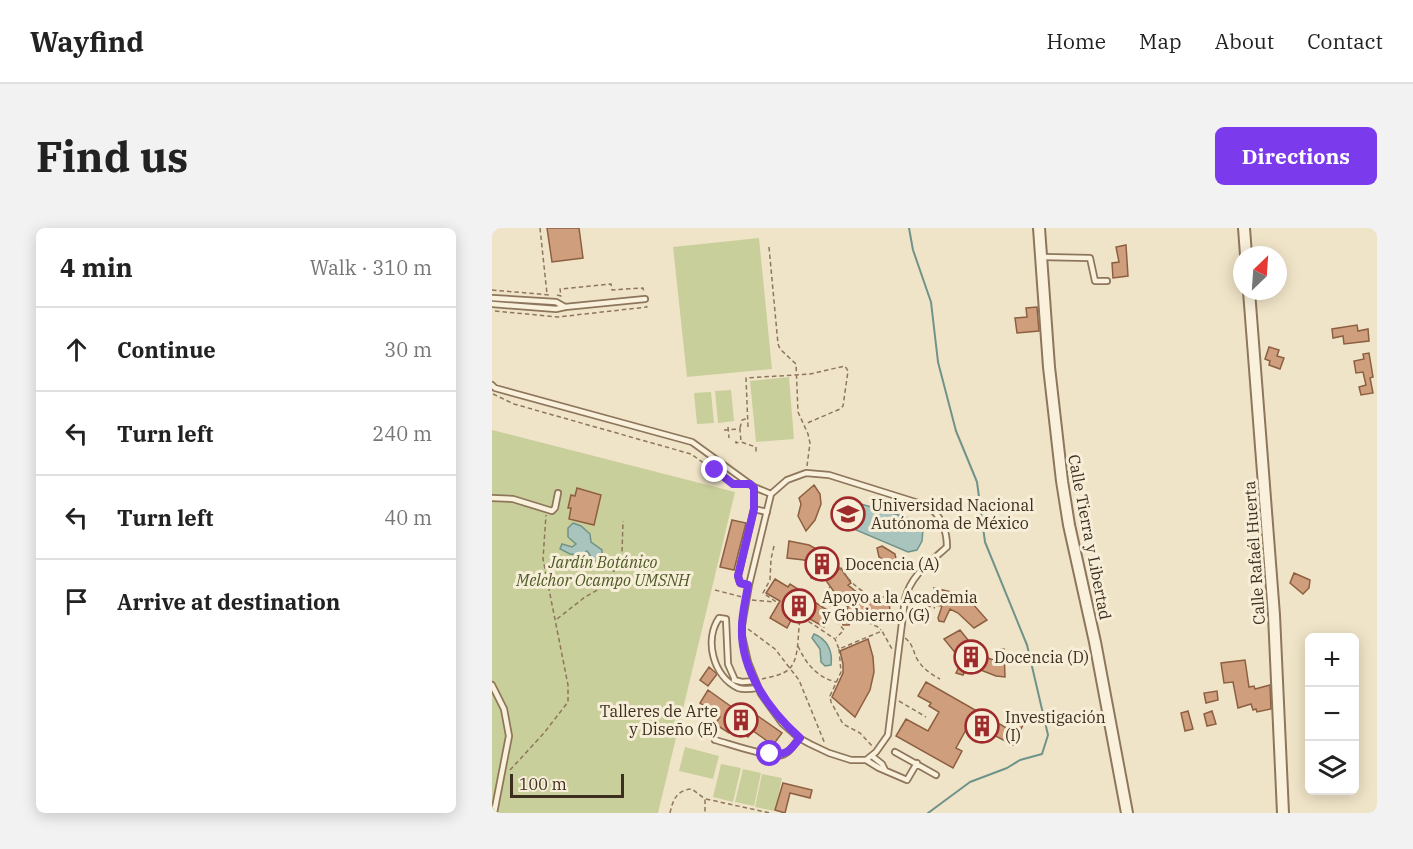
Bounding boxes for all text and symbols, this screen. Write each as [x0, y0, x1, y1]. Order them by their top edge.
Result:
text: Wayfind [30, 23, 144, 60]
text: Home [1046, 27, 1106, 55]
text: Map [1139, 27, 1182, 55]
text: About [1215, 27, 1274, 55]
text: Contact [1307, 27, 1383, 55]
button: Directions [1215, 127, 1377, 185]
text: Find us [36, 129, 188, 184]
north arrow [1233, 246, 1287, 300]
text: 4 min [60, 250, 133, 284]
text: Walk · 310 m [310, 254, 432, 281]
icon: ahead [60, 333, 93, 366]
text: Continue [117, 335, 216, 364]
text: 30 m [384, 336, 432, 363]
icon: left [60, 417, 93, 450]
text: Turn left [117, 419, 213, 448]
text: 240 m [372, 420, 432, 447]
street label: Calle Tierra y Libertad [1064, 453, 1116, 622]
route end [701, 456, 727, 482]
street label: Calle Rafaél Huerta [1239, 480, 1269, 626]
place label: Universidad Nacional Autónoma de México [871, 495, 1034, 533]
school or university icon: Universidad Nacional Autónoma de México [830, 496, 866, 532]
icon: left [60, 501, 93, 534]
text: Turn left [117, 503, 213, 532]
text: 40 m [384, 504, 432, 531]
building icon: Docencia (A) [804, 546, 840, 582]
park label: Jardín Botánico Melchor Ocampo UMSNH [515, 552, 691, 590]
place label: Docencia (A) [845, 554, 940, 574]
icon: arrive [60, 585, 93, 618]
text: Arrive at destination [117, 587, 340, 616]
place label: Apoyo a la Academia y Gobierno (G) [822, 587, 978, 625]
building icon: Apoyo a la Academia y Gobierno (G) [781, 588, 817, 624]
map controls [1305, 633, 1359, 795]
button: + [1305, 633, 1359, 687]
building icon: Docencia (D) [953, 639, 989, 675]
place label: Docencia (D) [994, 647, 1089, 667]
button: − [1305, 687, 1359, 741]
place label: Talleres de Arte y Diseño (E) [600, 701, 718, 739]
building icon: Talleres de Arte y Diseño (E) [723, 702, 759, 738]
place label: Investigación (I) [1005, 707, 1106, 745]
building icon: Investigación (I) [964, 708, 1000, 744]
route start [756, 740, 782, 766]
button: layers [1305, 741, 1359, 795]
scale bar [510, 771, 624, 798]
text: 100 m [519, 774, 567, 794]

